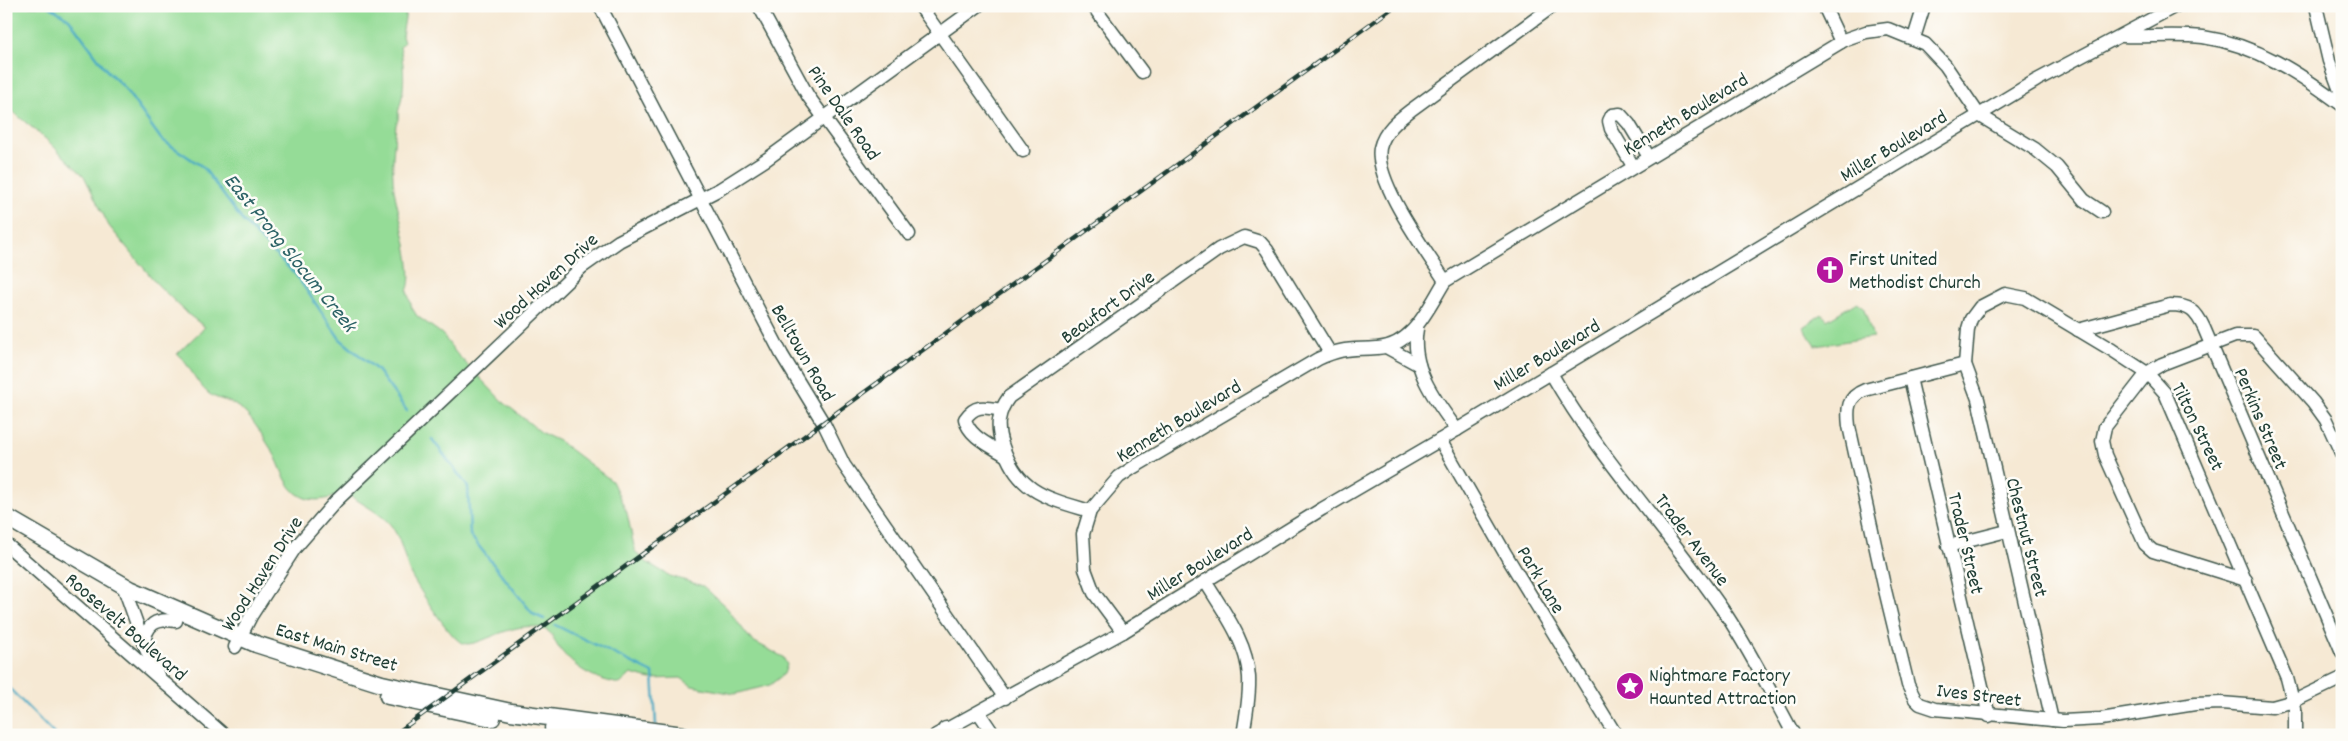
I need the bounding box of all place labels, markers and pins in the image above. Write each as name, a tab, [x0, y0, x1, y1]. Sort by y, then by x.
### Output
place label: First United Methodist Church	[1849, 247, 1981, 298]
church icon: First United Methodist Church	[1815, 255, 1845, 285]
place label: Nightmare Factory Haunted Attraction	[1649, 663, 1796, 714]
place icon: Nightmare Factory Haunted Attraction	[1615, 671, 1645, 701]

